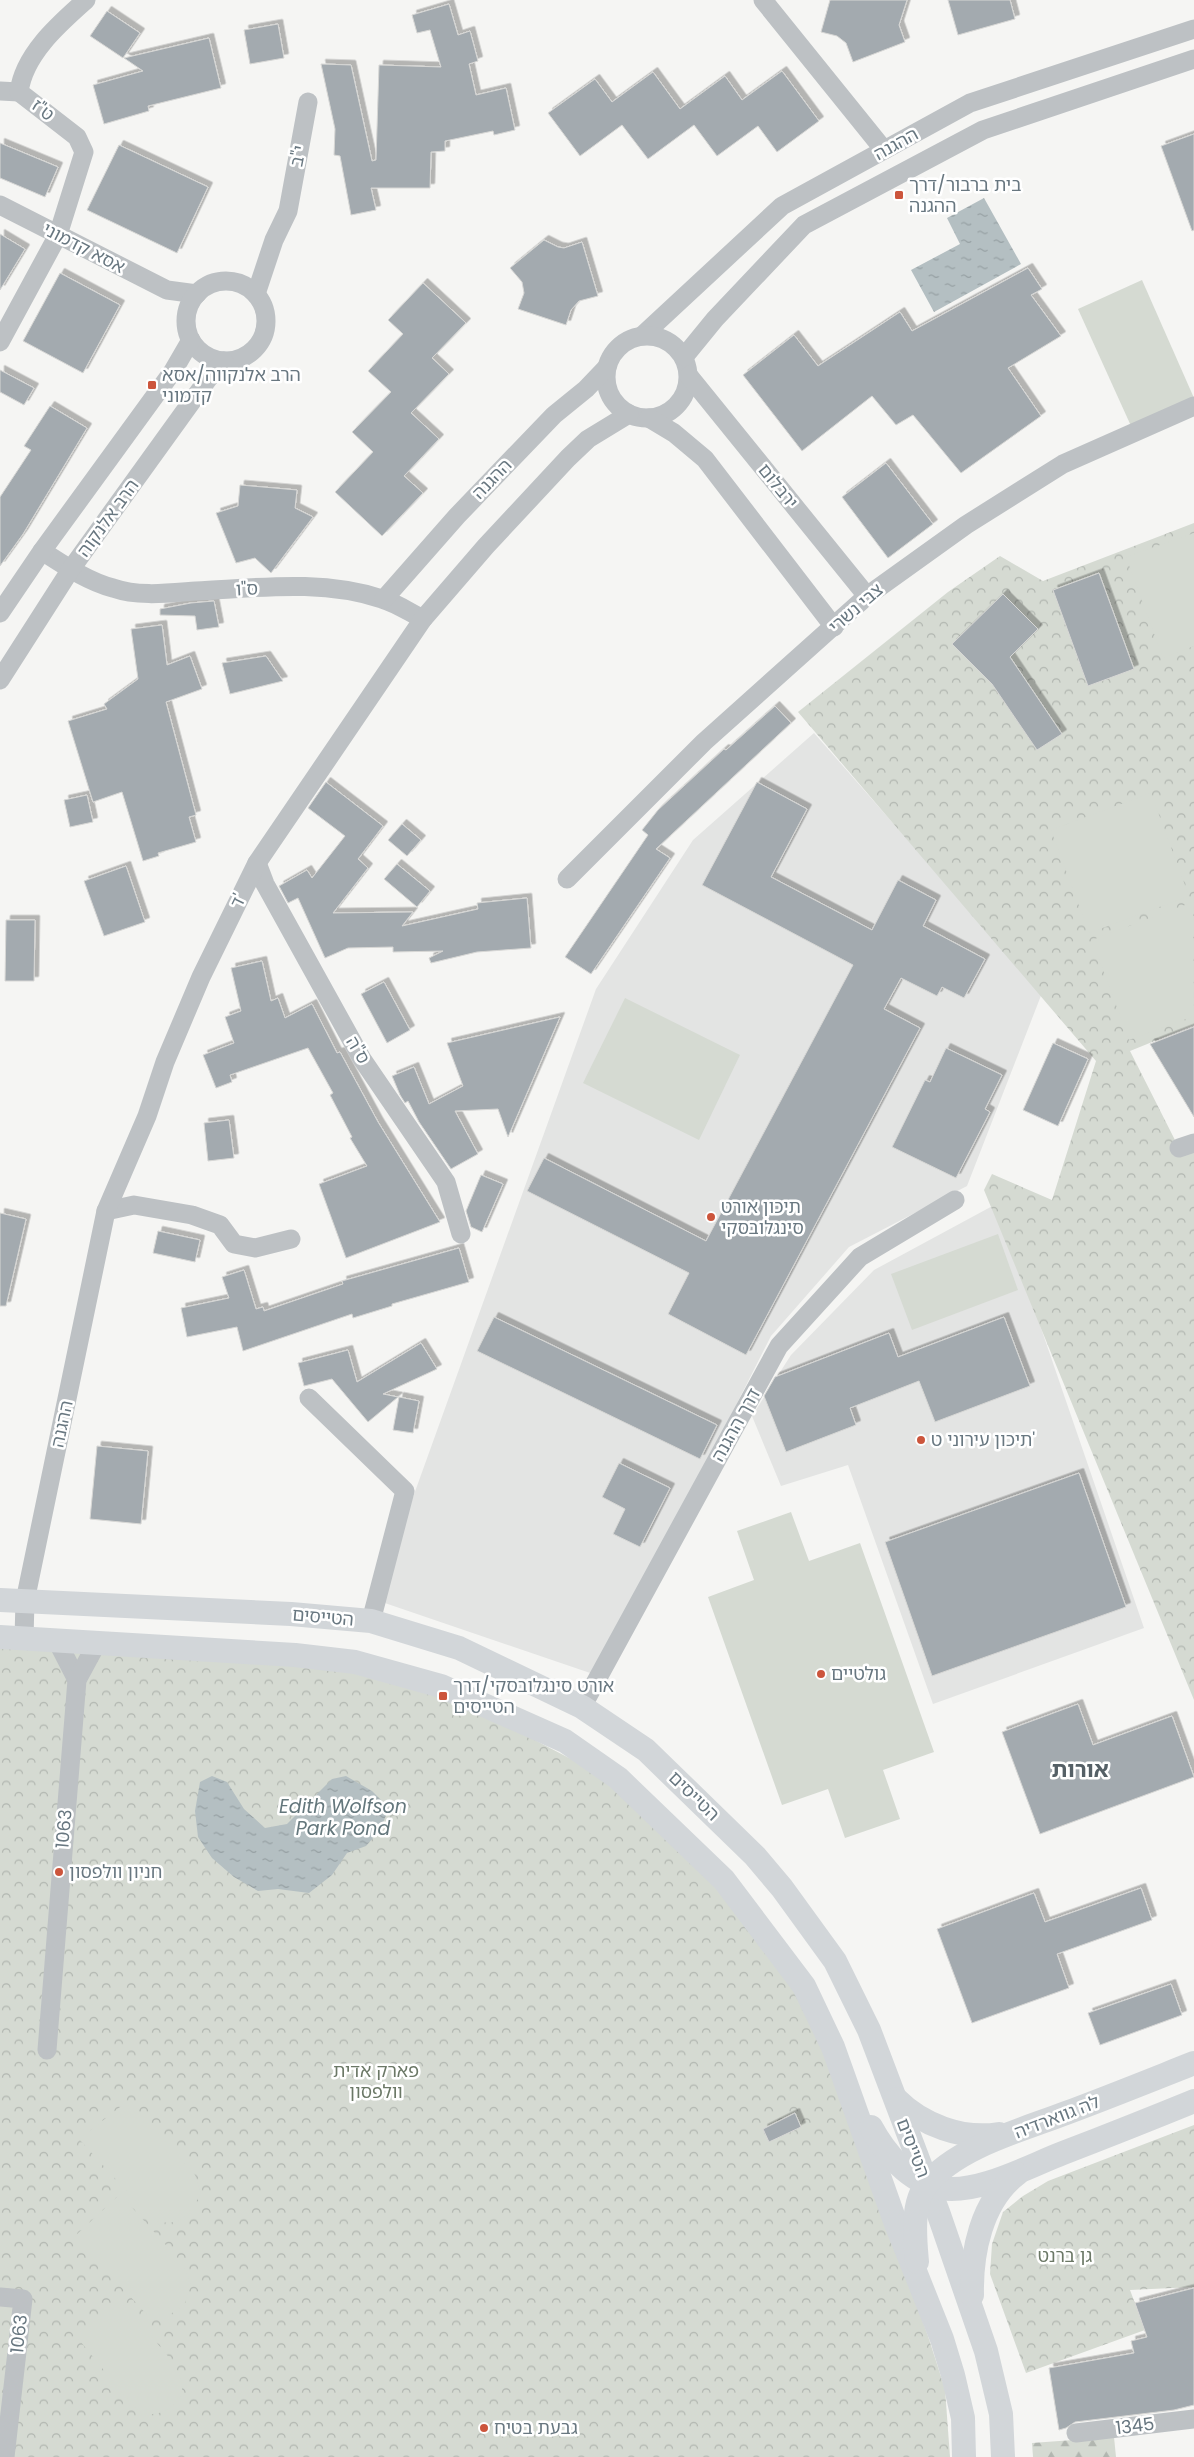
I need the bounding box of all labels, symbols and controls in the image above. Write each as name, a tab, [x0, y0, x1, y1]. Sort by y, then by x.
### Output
street label: ט"ז	[27, 93, 60, 126]
street label: ההגנה	[869, 121, 923, 166]
street label: י"ב	[283, 143, 312, 169]
place label: בית ברבור/דרך ההגנה	[909, 172, 1021, 218]
marker: בית ברבור/דרך ההגנה	[893, 189, 905, 201]
street label: אסא קדמוני	[39, 216, 130, 279]
place label: הרב אלנקווה/אסא קדמוני	[162, 362, 301, 408]
marker: הרב אלנקווה/אסא קדמוני	[146, 379, 158, 391]
street label: ההגנה	[466, 453, 517, 504]
street label: ירבלום	[753, 458, 804, 513]
street label: הרב אלנקוה	[71, 474, 144, 562]
street label: ס"ו	[235, 575, 259, 602]
street label: צבי נשרי	[823, 577, 888, 638]
street label: ד'	[224, 890, 252, 912]
street label: ס"ה	[340, 1031, 376, 1068]
place label: תיכון אורט סינגלובסקי	[721, 1194, 804, 1240]
marker: תיכון אורט סינגלובסקי	[705, 1211, 717, 1223]
street label: דרך ההגנה	[705, 1383, 766, 1466]
street label: ההגנה	[44, 1398, 79, 1450]
place label: תיכון עירוני ט'	[931, 1427, 1035, 1452]
marker: תיכון עירוני ט'	[915, 1434, 927, 1446]
street label: הטייסים	[291, 1601, 355, 1632]
place label: גולטיים	[831, 1661, 886, 1686]
marker: גולטיים	[815, 1668, 827, 1680]
place label: אורט סינגלובסקי/דרך הטייסים	[453, 1673, 614, 1719]
marker: אורט סינגלובסקי/דרך הטייסים	[437, 1690, 449, 1702]
district label: אורות	[1051, 1754, 1109, 1785]
street label: הטייסים	[663, 1765, 725, 1826]
water label: Edith Wolfson Park Pond	[279, 1793, 407, 1842]
street label: 1063	[49, 1808, 78, 1850]
place label: חניון וולפסון	[69, 1859, 162, 1884]
marker: חניון וולפסון	[53, 1866, 65, 1878]
park label: פארק אדית וולפסון	[333, 2058, 419, 2104]
street label: לה גווארדיה	[1010, 2089, 1103, 2144]
street label: הטייסים	[891, 2114, 936, 2181]
park label: גן ברנט	[1038, 2243, 1093, 2268]
street label: 1063	[4, 2313, 33, 2355]
street label: 1345	[1114, 2411, 1156, 2440]
place label: גבעת בטיח	[494, 2415, 578, 2440]
marker: גבעת בטיח	[478, 2422, 490, 2434]

